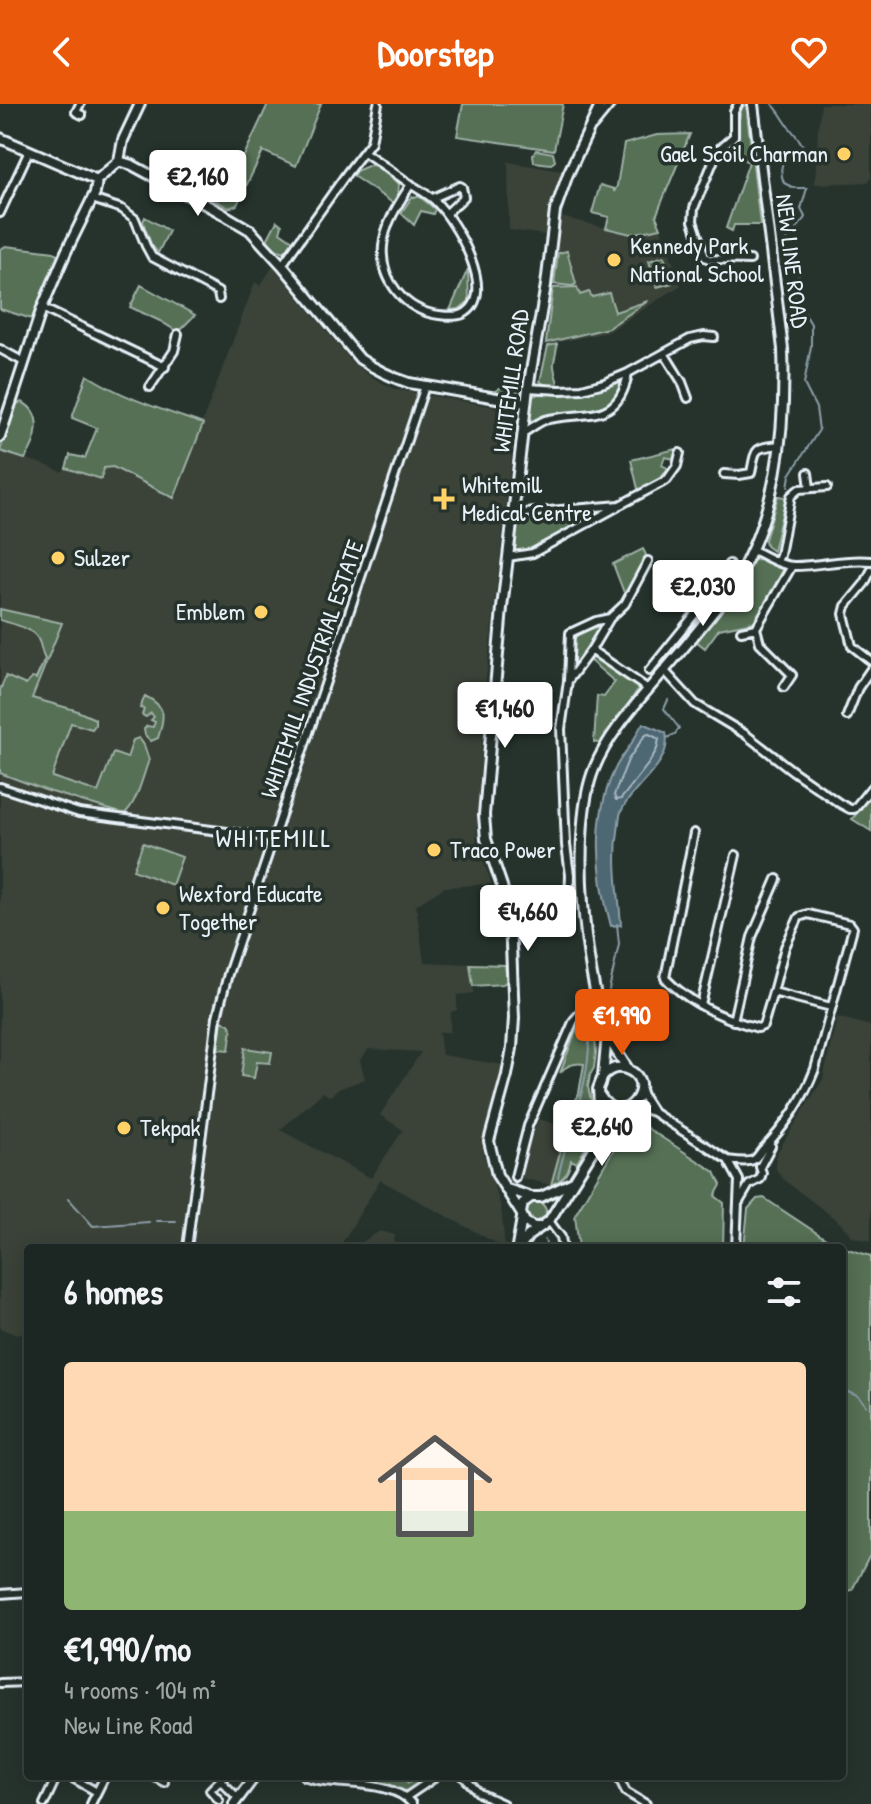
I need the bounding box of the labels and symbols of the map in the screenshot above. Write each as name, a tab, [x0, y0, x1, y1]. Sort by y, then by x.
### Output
place label: Gael Scoil Charman	[660, 137, 828, 169]
marker: Gael Scoil Charman	[835, 145, 853, 163]
pin: €2,160	[133, 150, 263, 218]
street label: NEW LINE ROAD	[769, 192, 817, 330]
place label: Kennedy Park National School	[630, 229, 764, 289]
marker: Kennedy Park National School	[605, 251, 623, 269]
street label: WHITEMILL ROAD	[484, 307, 536, 454]
place label: Whitemill Medical Centre	[462, 468, 592, 528]
marker: Whitemill Medical Centre	[433, 488, 455, 510]
street label: WHITEMILL INDUSTRIAL ESTATE	[252, 535, 370, 802]
place label: Sulzer	[74, 541, 130, 573]
marker: Sulzer	[49, 549, 67, 567]
pin: €2,030	[638, 560, 768, 628]
place label: Emblem	[176, 595, 245, 627]
marker: Emblem	[252, 603, 270, 621]
pin: €1,460	[440, 682, 570, 750]
district label: WHITEMILL	[216, 820, 332, 855]
place label: Traco Power	[450, 833, 556, 865]
marker: Traco Power	[425, 841, 443, 859]
place label: Wexford Educate Together	[179, 877, 323, 937]
pin: €4,660	[463, 885, 593, 953]
marker: Wexford Educate Together	[154, 899, 172, 917]
pin: €1,990	[557, 989, 687, 1057]
pin: €2,640	[537, 1100, 667, 1168]
place label: Tekpak	[140, 1111, 200, 1143]
marker: Tekpak	[115, 1119, 133, 1137]

